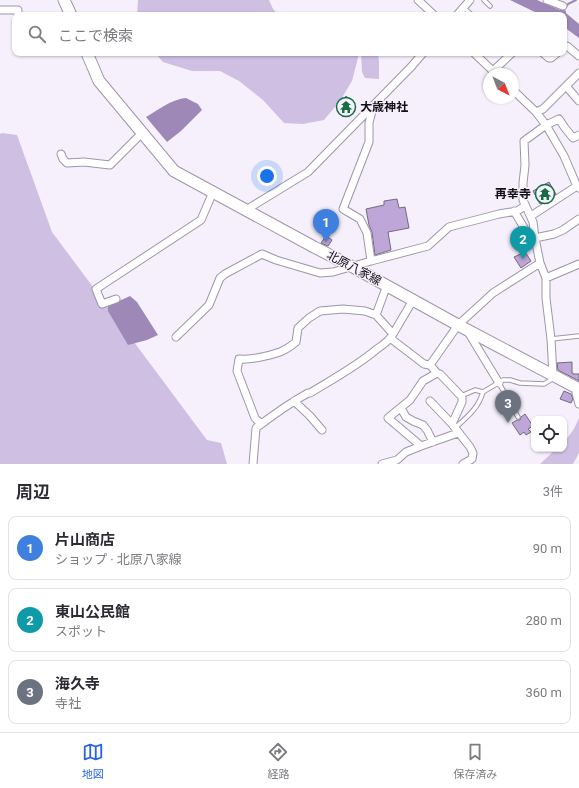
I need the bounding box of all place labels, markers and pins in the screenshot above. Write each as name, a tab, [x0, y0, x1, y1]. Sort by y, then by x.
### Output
temple icon: 大歳神社	[335, 96, 357, 118]
place label: 大歳神社	[360, 100, 408, 114]
temple icon: 再幸寺	[534, 183, 556, 205]
place label: 再幸寺	[495, 187, 531, 201]
pin: 1	[313, 209, 339, 242]
pin: 2	[510, 226, 536, 259]
pin: 3	[495, 390, 521, 423]

